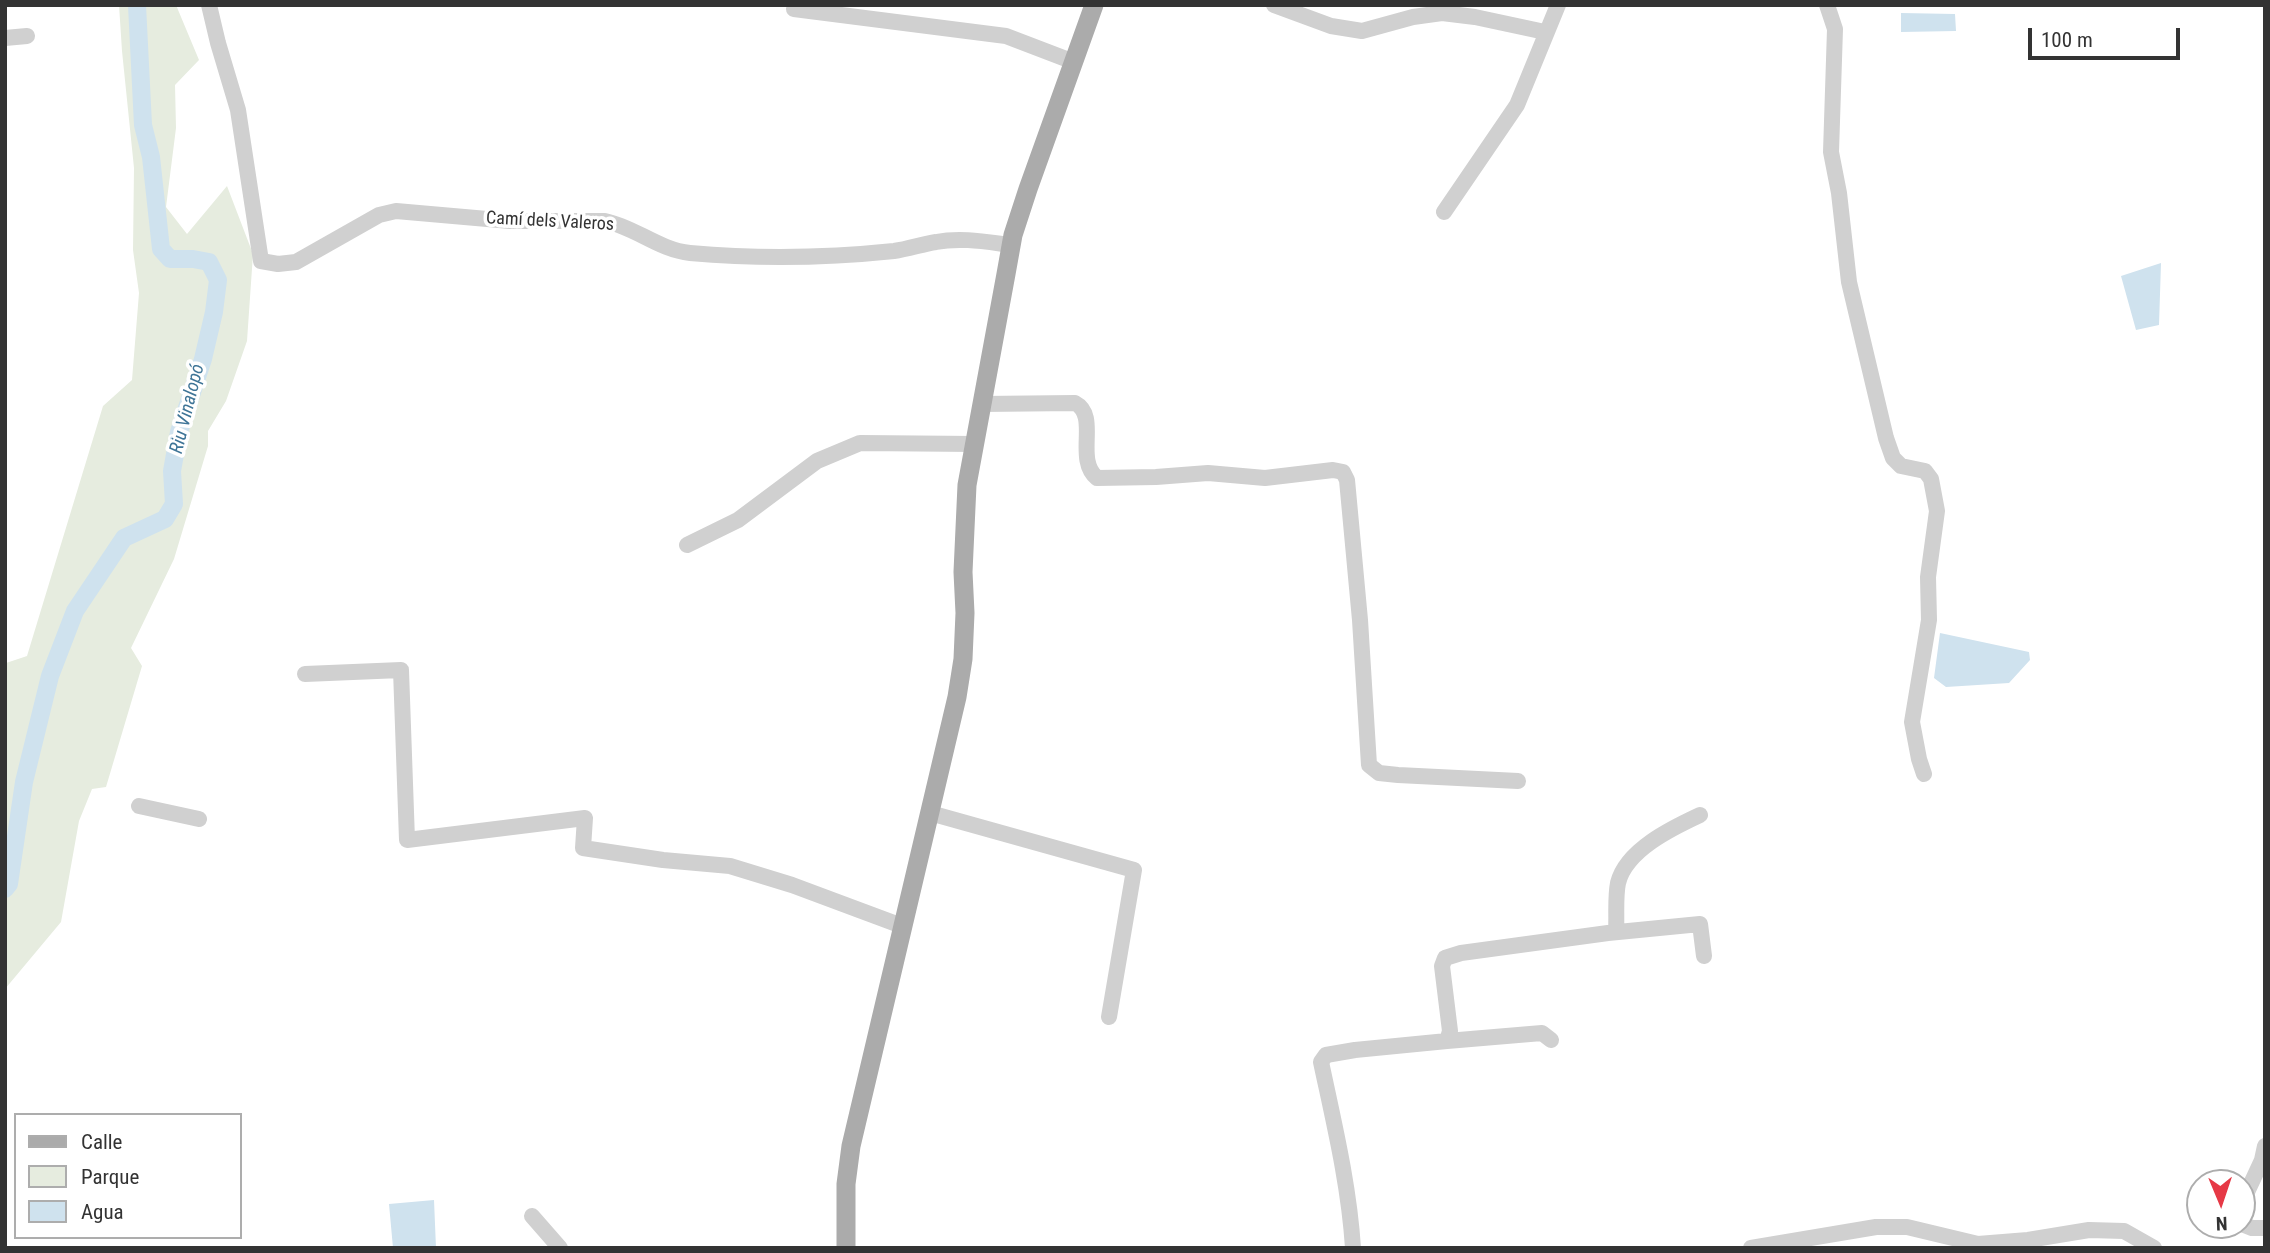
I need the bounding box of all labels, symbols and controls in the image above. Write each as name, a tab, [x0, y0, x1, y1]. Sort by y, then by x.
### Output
scale bar	[2032, 14, 2184, 58]
text: 100 m	[2041, 28, 2093, 52]
street label: Camí dels Valeros	[486, 208, 614, 236]
water label: Riu Vinalopó	[166, 362, 210, 456]
legend	[14, 1113, 242, 1239]
text: Calle	[81, 1130, 122, 1154]
text: Parque	[81, 1165, 139, 1189]
north arrow	[2186, 1169, 2256, 1239]
text: Agua	[81, 1200, 124, 1224]
text: N	[2215, 1212, 2228, 1235]

